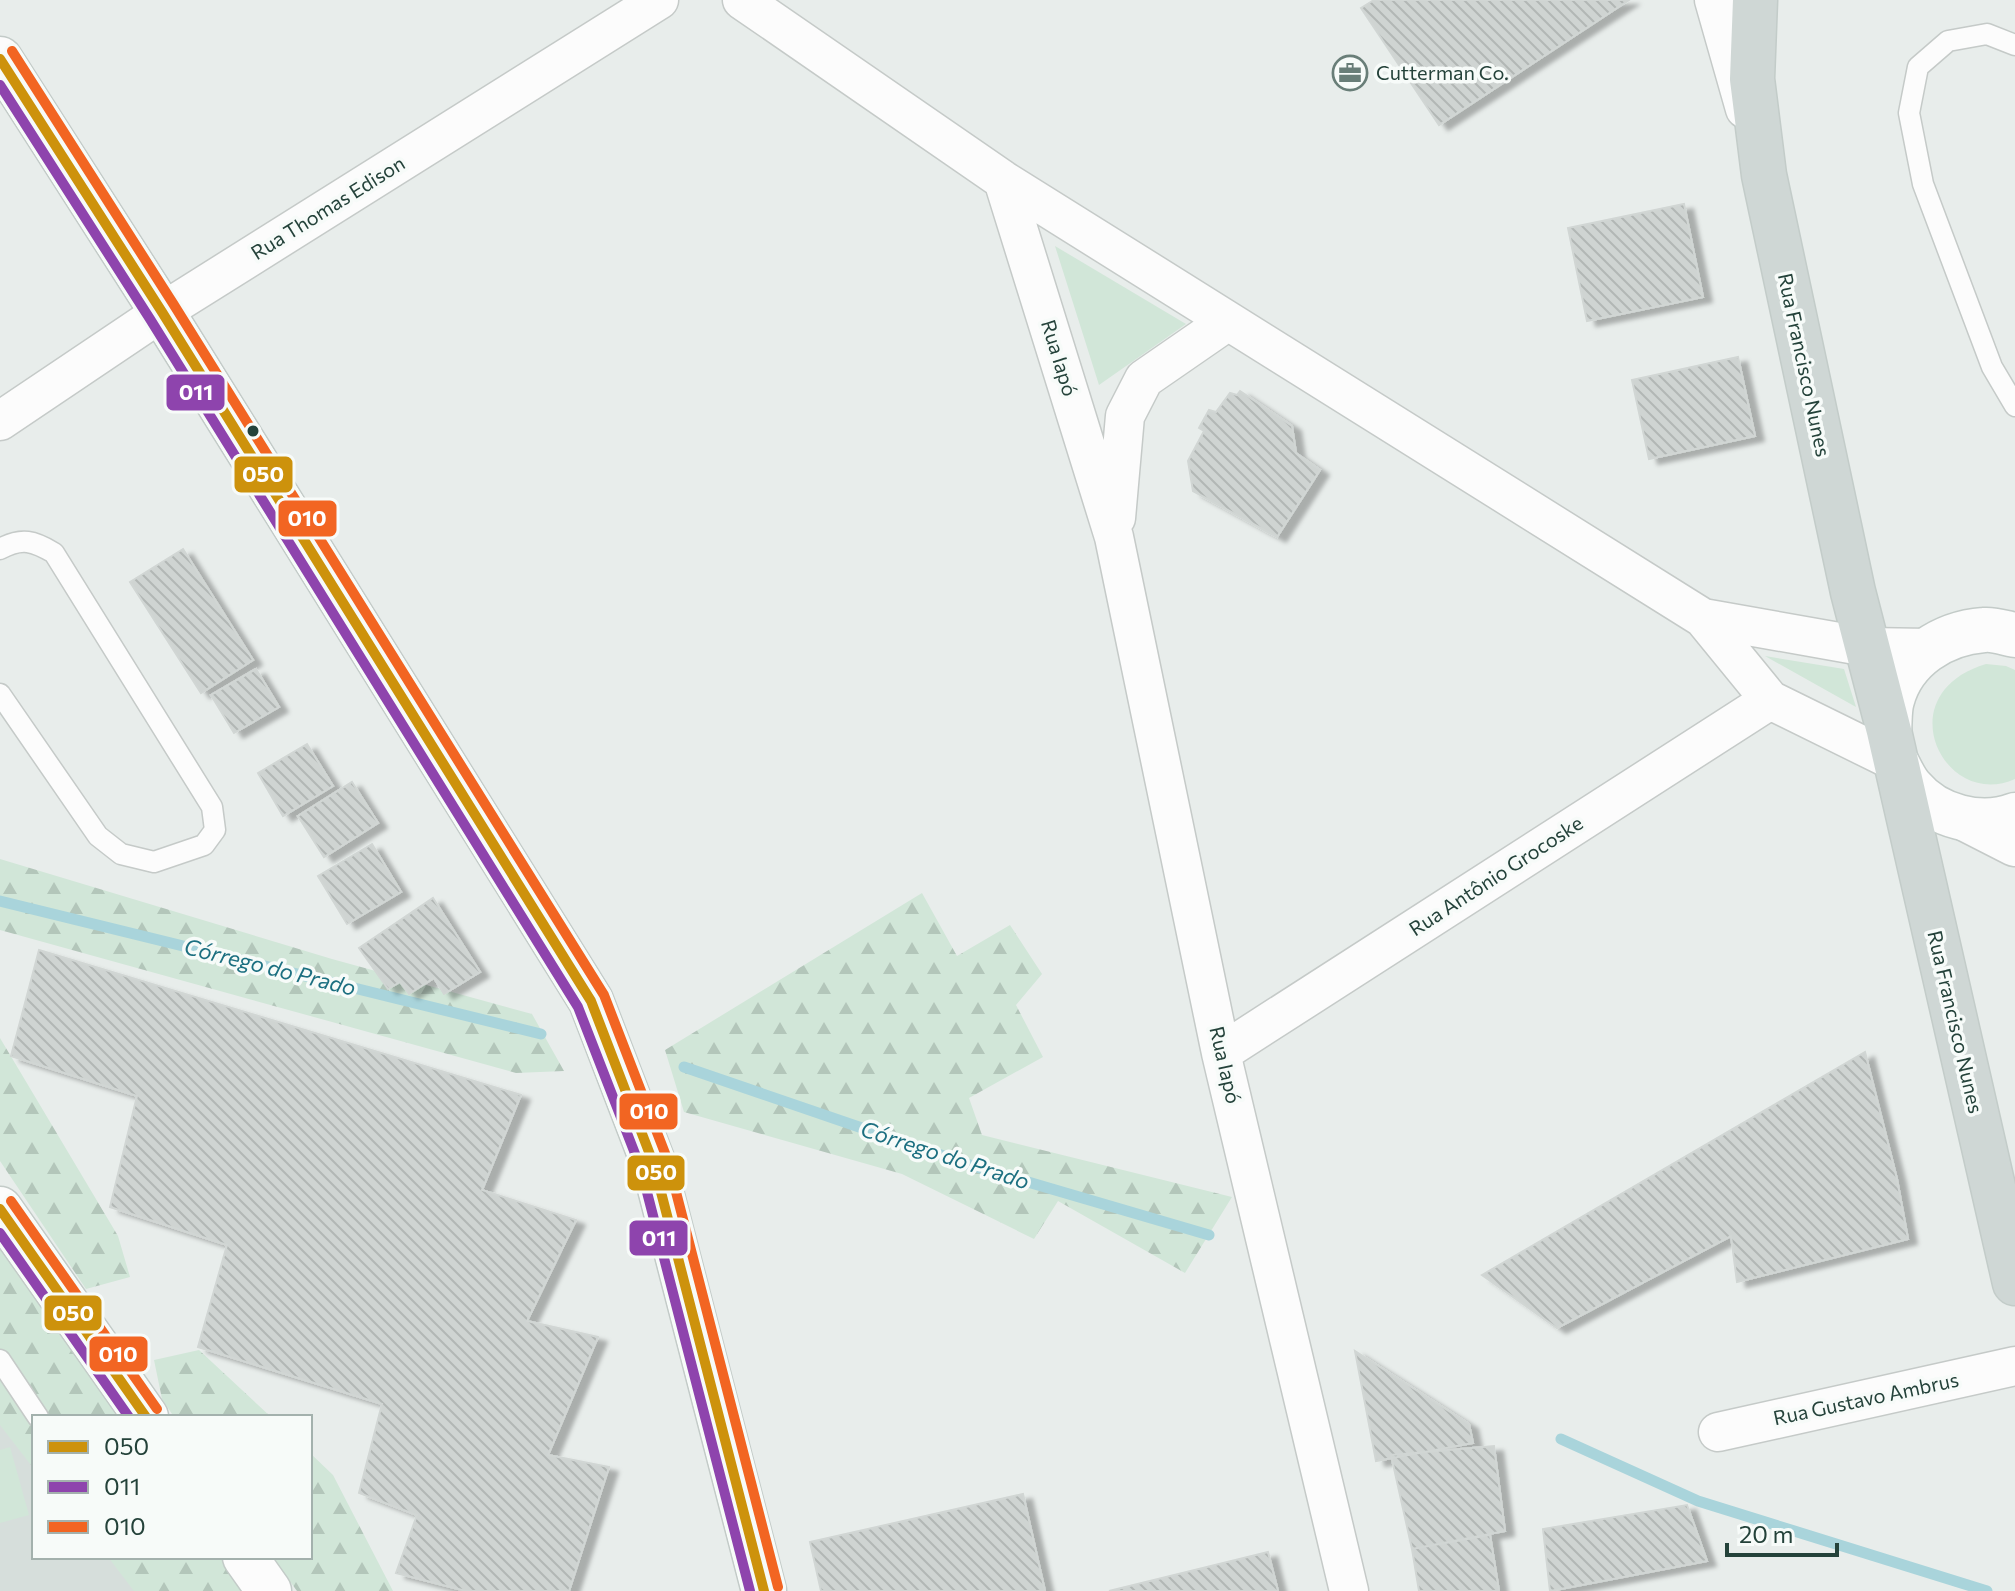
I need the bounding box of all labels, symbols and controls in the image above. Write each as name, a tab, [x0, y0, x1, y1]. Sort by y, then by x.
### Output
office icon: Cutterman Co.	[1331, 54, 1369, 92]
place label: Cutterman Co.	[1376, 60, 1509, 84]
street label: Rua Thomas Edison	[246, 150, 409, 264]
street label: Rua Francisco Nunes	[1774, 271, 1836, 459]
street label: Rua Iapó	[1037, 317, 1083, 399]
line badge: 011	[165, 373, 226, 412]
text: 011	[179, 378, 213, 405]
unlabelled marker	[245, 423, 261, 439]
line badge: 050	[233, 455, 294, 494]
text: 050	[242, 460, 284, 487]
line badge: 010	[277, 499, 338, 538]
text: 010	[287, 504, 327, 531]
street label: Rua Antônio Grocoske	[1404, 810, 1587, 940]
street label: Rua Francisco Nunes	[1923, 928, 1989, 1115]
water label: Córrego do Prado	[182, 932, 359, 1001]
street label: Rua Iapó	[1205, 1024, 1247, 1106]
line badge: 010	[618, 1092, 679, 1131]
text: 010	[629, 1097, 669, 1124]
water label: Córrego do Prado	[857, 1115, 1033, 1195]
line badge: 050	[626, 1154, 686, 1192]
text: 050	[635, 1158, 677, 1185]
line badge: 011	[628, 1219, 689, 1257]
text: 011	[642, 1224, 676, 1251]
line badge: 050	[43, 1294, 103, 1332]
text: 050	[52, 1299, 94, 1326]
line badge: 010	[88, 1335, 149, 1373]
text: 010	[98, 1340, 138, 1367]
street label: Rua Gustavo Ambrus	[1771, 1367, 1961, 1429]
legend	[32, 1415, 312, 1559]
text: 050	[104, 1431, 149, 1460]
text: 011	[104, 1471, 140, 1500]
scale bar	[1727, 1507, 1837, 1557]
text: 010	[104, 1511, 146, 1540]
text: 20 m	[1739, 1519, 1793, 1548]

